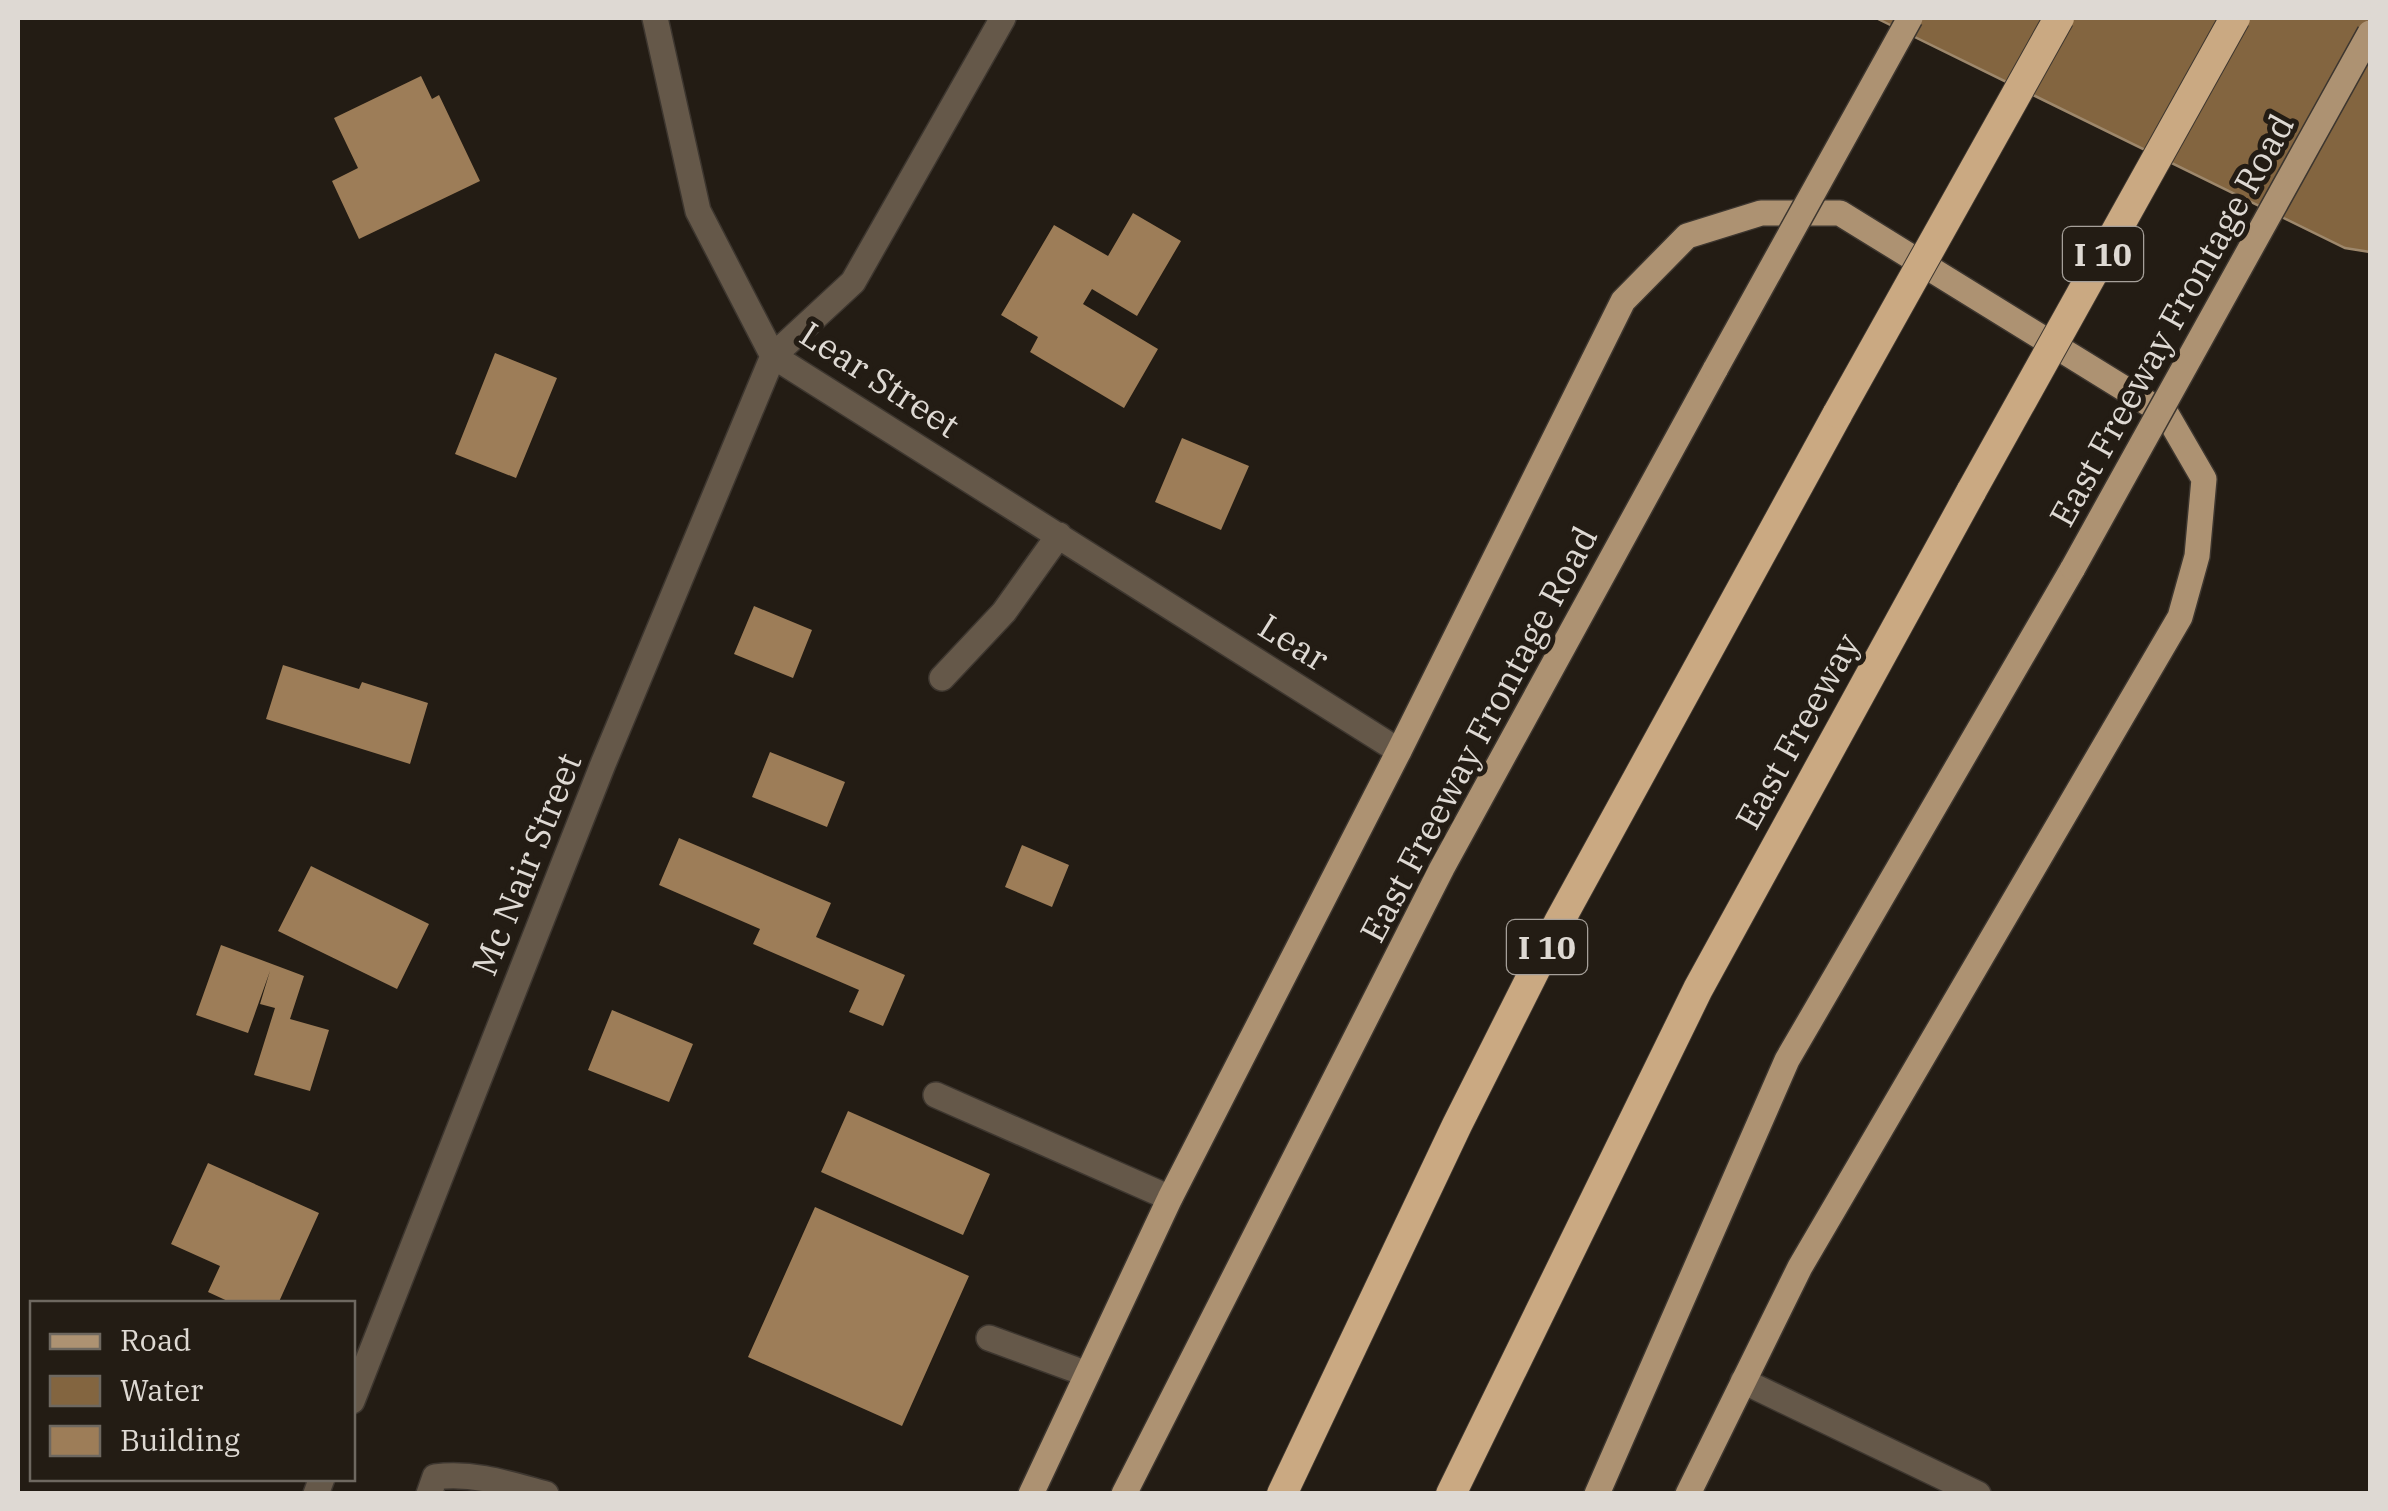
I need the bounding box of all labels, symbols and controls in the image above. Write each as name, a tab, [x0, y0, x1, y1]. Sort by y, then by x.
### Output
street label: East Freeway Frontage Road	[2038, 106, 2304, 534]
road number: I 10	[2063, 227, 2143, 281]
street label: Lear Street	[792, 310, 968, 448]
street label: East Freeway Frontage Road	[1349, 518, 1607, 950]
street label: Lear	[1250, 603, 1338, 682]
street label: East Freeway	[1724, 625, 1870, 837]
street label: Mc Nair Street	[461, 746, 591, 982]
road number: I 10	[1507, 920, 1587, 974]
legend	[30, 1301, 355, 1481]
text: Road	[120, 1320, 192, 1359]
text: Water	[120, 1370, 203, 1409]
text: Building	[120, 1420, 240, 1459]

